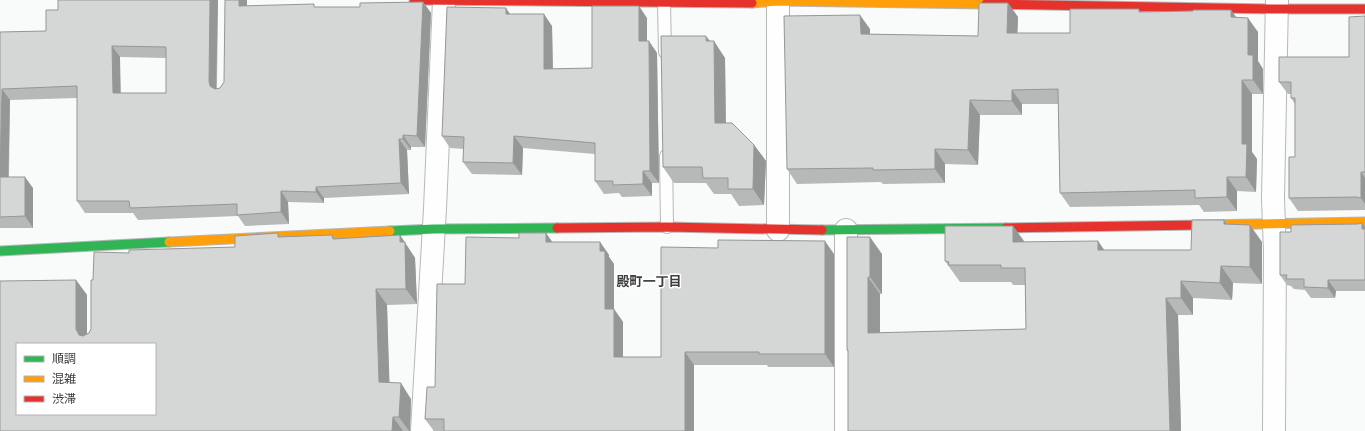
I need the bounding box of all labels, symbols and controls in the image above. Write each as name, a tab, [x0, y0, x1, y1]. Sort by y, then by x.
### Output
district label: 殿町一丁目	[616, 273, 682, 289]
legend	[16, 343, 156, 415]
text: 順調	[52, 351, 76, 366]
text: 混雑	[52, 371, 76, 386]
text: 渋滞	[52, 391, 76, 406]

